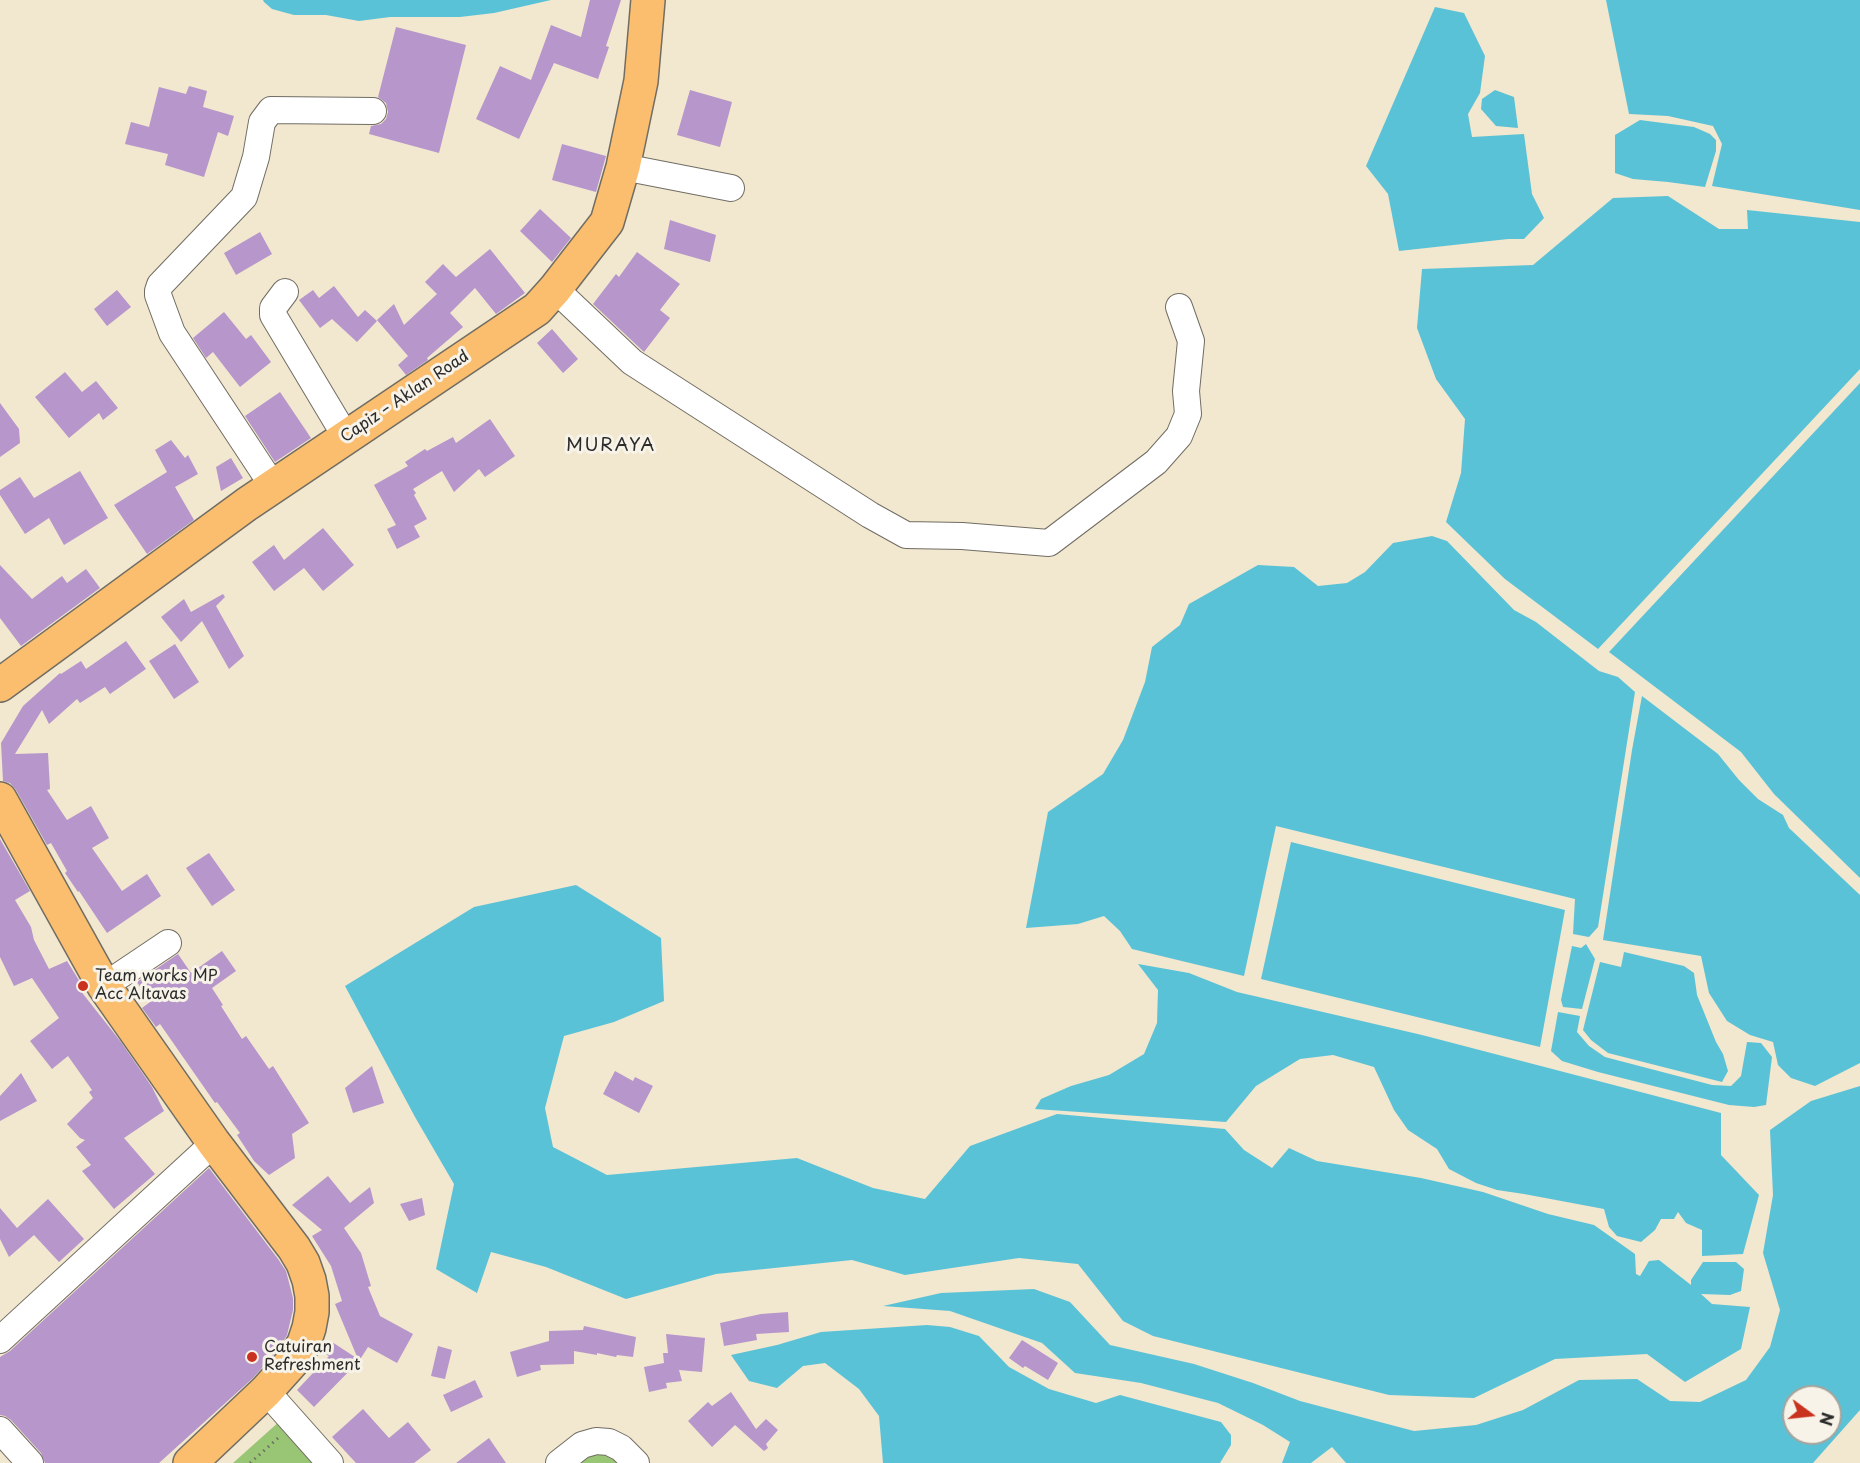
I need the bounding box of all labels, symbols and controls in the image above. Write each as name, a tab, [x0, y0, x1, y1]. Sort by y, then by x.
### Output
street label: Capiz – Aklan Road	[337, 347, 473, 447]
district label: MURAYA	[567, 435, 655, 457]
place label: Team works MP Acc Altavas	[95, 967, 218, 1005]
marker: Team works MP Acc Altavas	[76, 979, 90, 993]
place label: Catuiran Refreshment	[264, 1338, 360, 1376]
marker: Catuiran Refreshment	[245, 1350, 259, 1364]
north arrow	[1782, 1385, 1842, 1445]
text: N	[1814, 1410, 1841, 1428]

